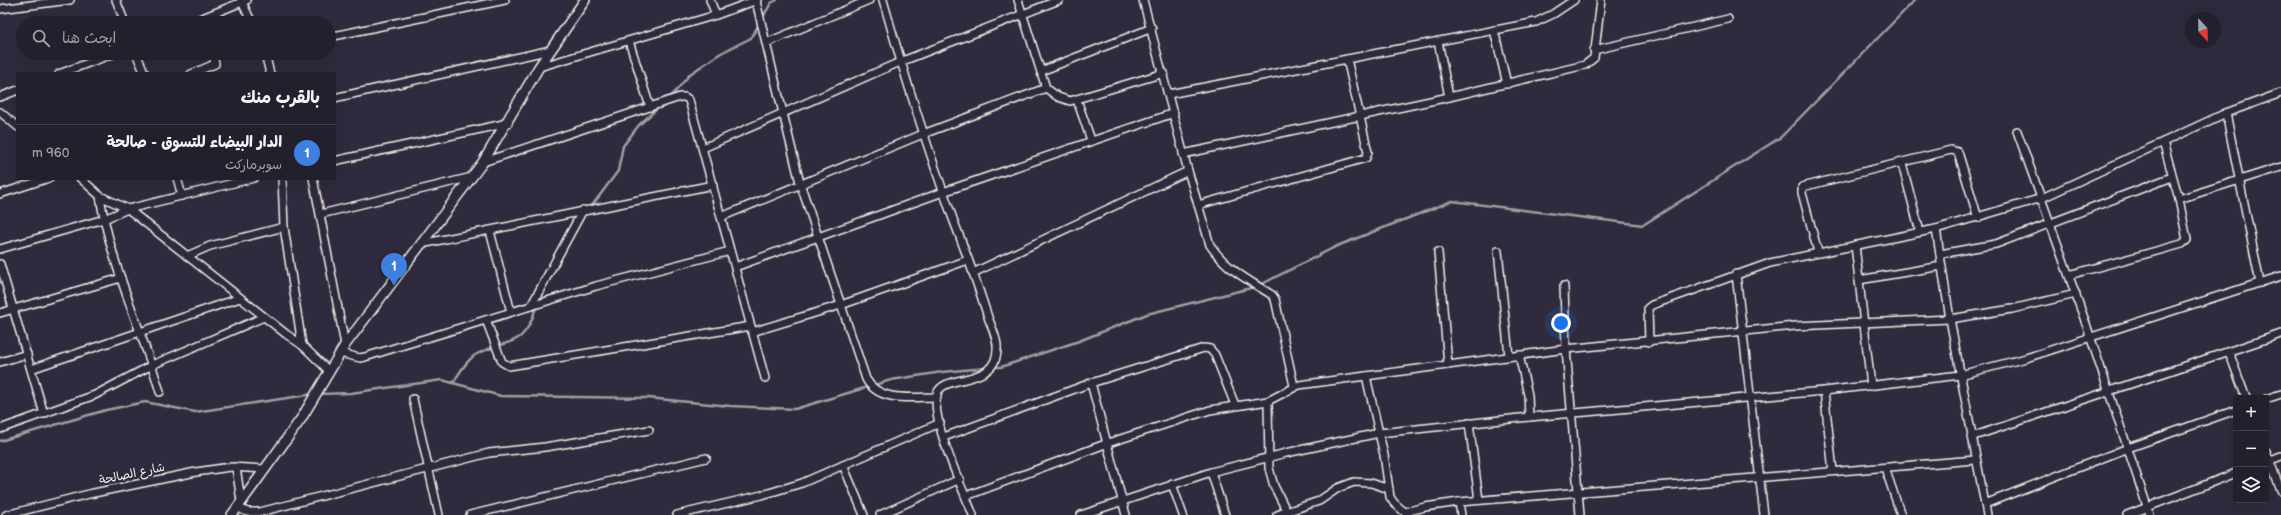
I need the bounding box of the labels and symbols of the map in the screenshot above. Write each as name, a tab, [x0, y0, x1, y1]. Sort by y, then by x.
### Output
north arrow	[2185, 12, 2221, 48]
pin: 1	[381, 253, 407, 286]
your location	[1551, 313, 1571, 333]
street label: شارع الصالحة	[98, 460, 166, 489]

